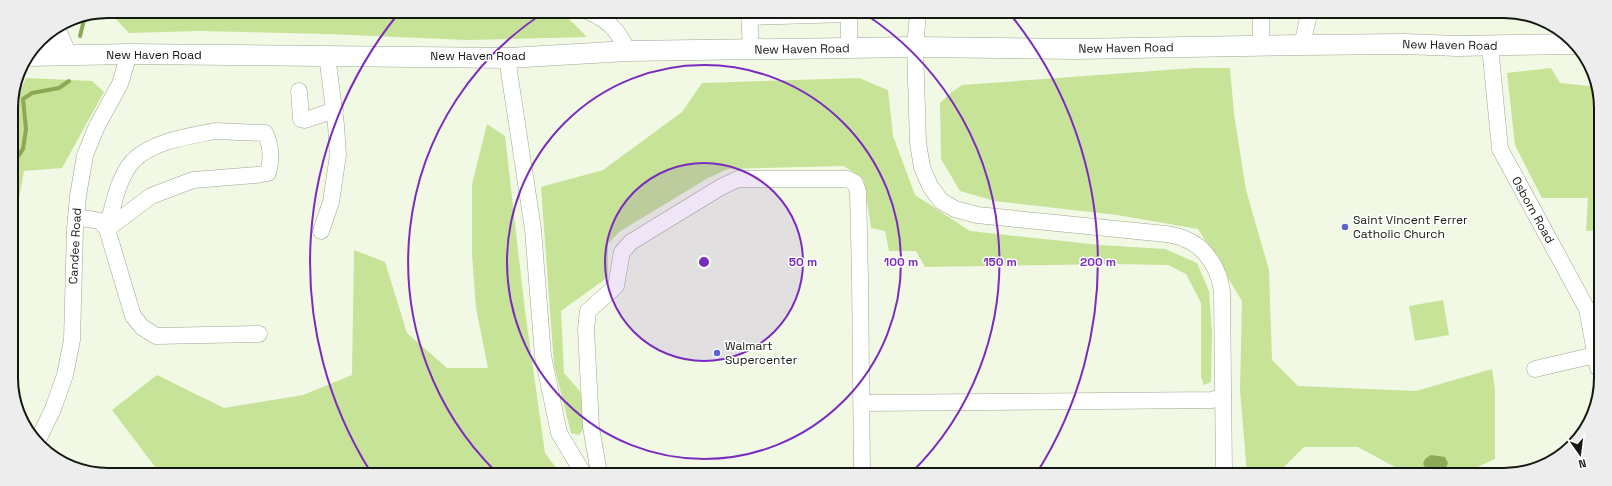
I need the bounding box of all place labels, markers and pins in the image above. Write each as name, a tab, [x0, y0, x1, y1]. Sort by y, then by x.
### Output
place label: Saint Vincent Ferrer Catholic Church	[1353, 212, 1468, 242]
marker: Saint Vincent Ferrer Catholic Church	[1340, 222, 1350, 232]
centre of rings	[697, 255, 711, 269]
place label: Walmart Supercenter	[725, 338, 798, 368]
marker: Walmart Supercenter	[712, 348, 722, 358]

